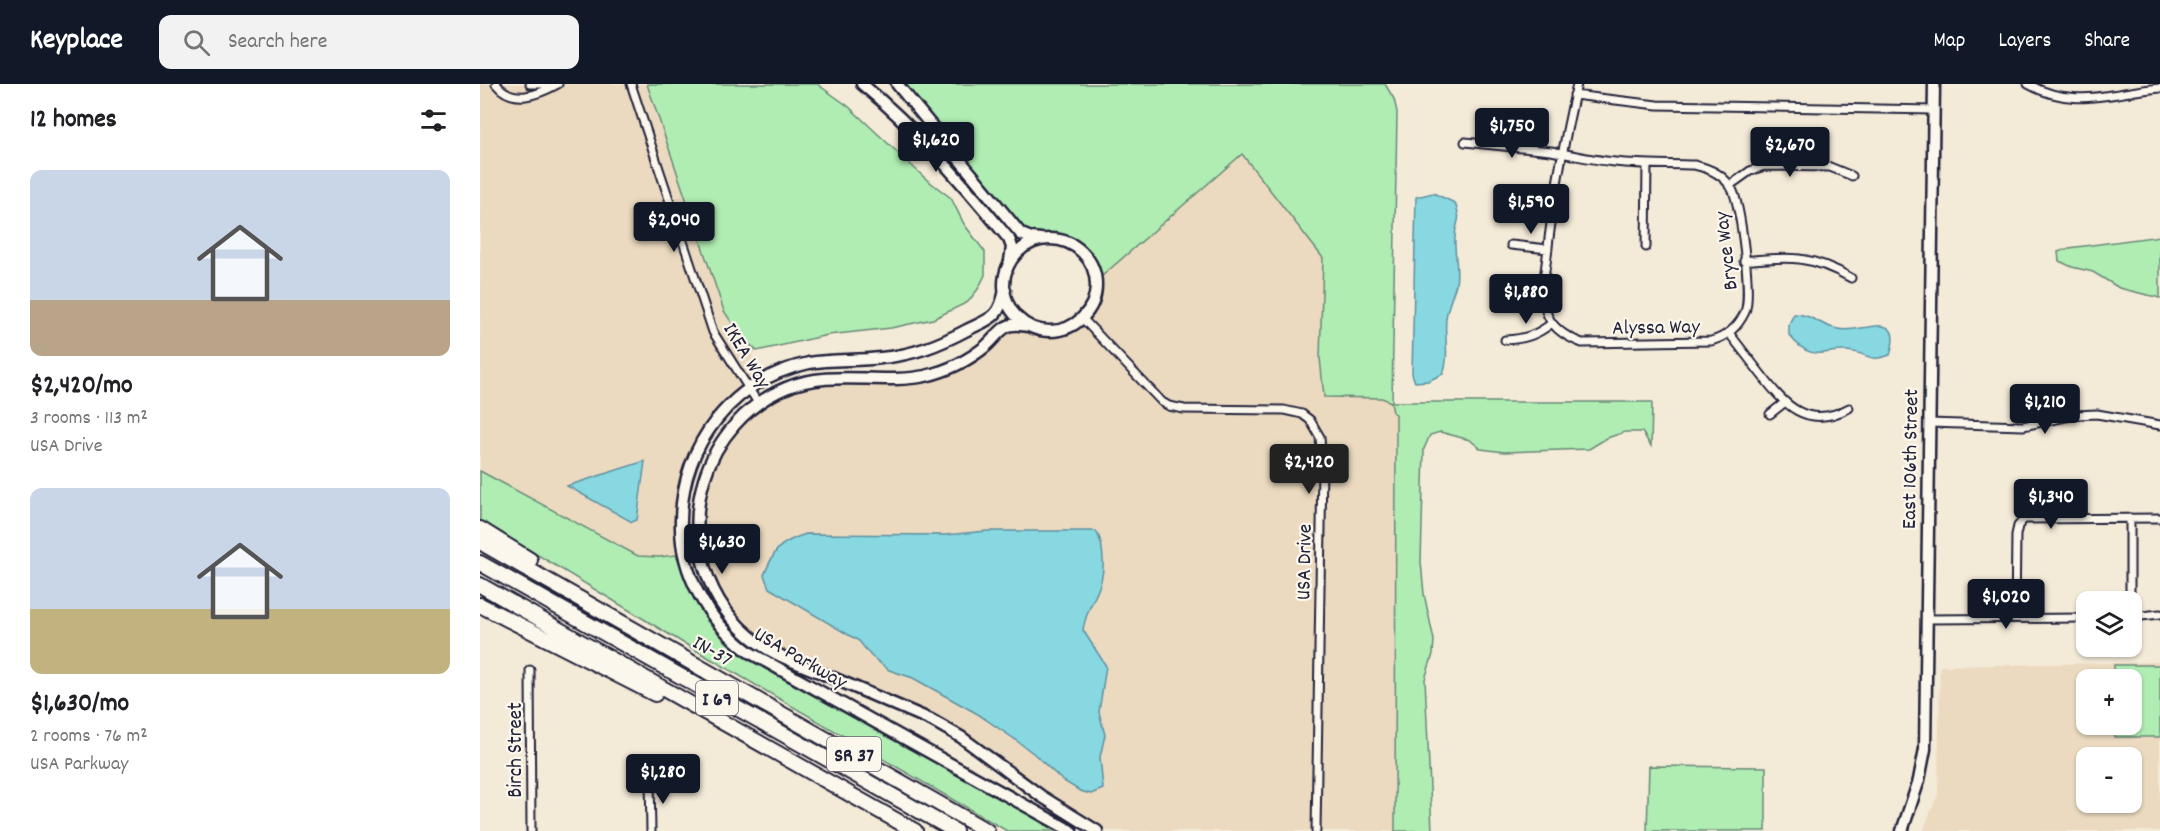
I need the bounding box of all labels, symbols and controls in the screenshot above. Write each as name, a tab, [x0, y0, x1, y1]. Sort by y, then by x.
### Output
search box	[159, 15, 579, 69]
text: Keyplace	[30, 22, 123, 62]
icon: search	[180, 26, 213, 59]
text: Search here	[228, 27, 327, 58]
text: Map	[1934, 27, 1965, 57]
text: Layers	[1998, 27, 2051, 57]
text: Share	[2084, 27, 2130, 57]
text: 12 homes	[30, 102, 117, 139]
icon: filters	[417, 104, 450, 137]
pin: $1,750	[1463, 108, 1561, 159]
text: $1,750	[1489, 113, 1535, 141]
pin: $1,620	[887, 122, 985, 173]
text: $1,620	[912, 127, 960, 155]
pin: $2,670	[1741, 127, 1839, 178]
text: $2,670	[1764, 132, 1816, 160]
pin: $1,590	[1482, 184, 1580, 235]
text: $1,590	[1507, 189, 1555, 217]
pin: $2,040	[625, 202, 723, 253]
text: $2,040	[648, 207, 700, 235]
icon: home	[186, 209, 294, 317]
street label: Bryce Way	[1708, 209, 1748, 292]
pin: $1,880	[1477, 274, 1575, 325]
text: $1,880	[1503, 279, 1549, 307]
street label: Alyssa Way	[1612, 313, 1701, 345]
street label: IKEA Way	[714, 318, 777, 396]
text: $2,420/mo	[30, 368, 133, 405]
pin: $1,210	[1996, 384, 2094, 435]
street label: East 106th Street	[1896, 388, 1928, 529]
text: $1,210	[2024, 389, 2066, 417]
text: 3 rooms · 113 m²	[30, 405, 148, 433]
text: USA Drive	[30, 433, 103, 461]
pin: $2,420	[1260, 444, 1358, 495]
text: $2,420	[1284, 449, 1334, 477]
pin: $1,340	[2002, 479, 2100, 530]
text: $1,340	[2028, 484, 2074, 512]
pin: $1,630	[673, 524, 771, 575]
street label: USA Drive	[1290, 524, 1322, 600]
icon: home	[186, 527, 294, 635]
text: $1,630	[698, 529, 746, 557]
pin: $1,020	[1957, 579, 2055, 630]
text: $1,020	[1982, 584, 2030, 612]
map controls	[2076, 591, 2142, 813]
button: layers	[2076, 591, 2142, 657]
street label: USA Parkway	[747, 621, 852, 699]
street label: IN-37	[686, 629, 737, 676]
button: +	[2076, 669, 2142, 735]
road number: I 69	[696, 681, 738, 715]
text: $1,630/mo	[30, 686, 129, 723]
street label: Birch Street	[502, 702, 532, 798]
text: 2 rooms · 76 m²	[30, 723, 148, 751]
road number: SR 37	[827, 737, 881, 771]
button: −	[2076, 747, 2142, 813]
text: USA Parkway	[30, 751, 128, 779]
pin: $1,280	[614, 754, 712, 805]
text: $1,280	[640, 759, 686, 787]

